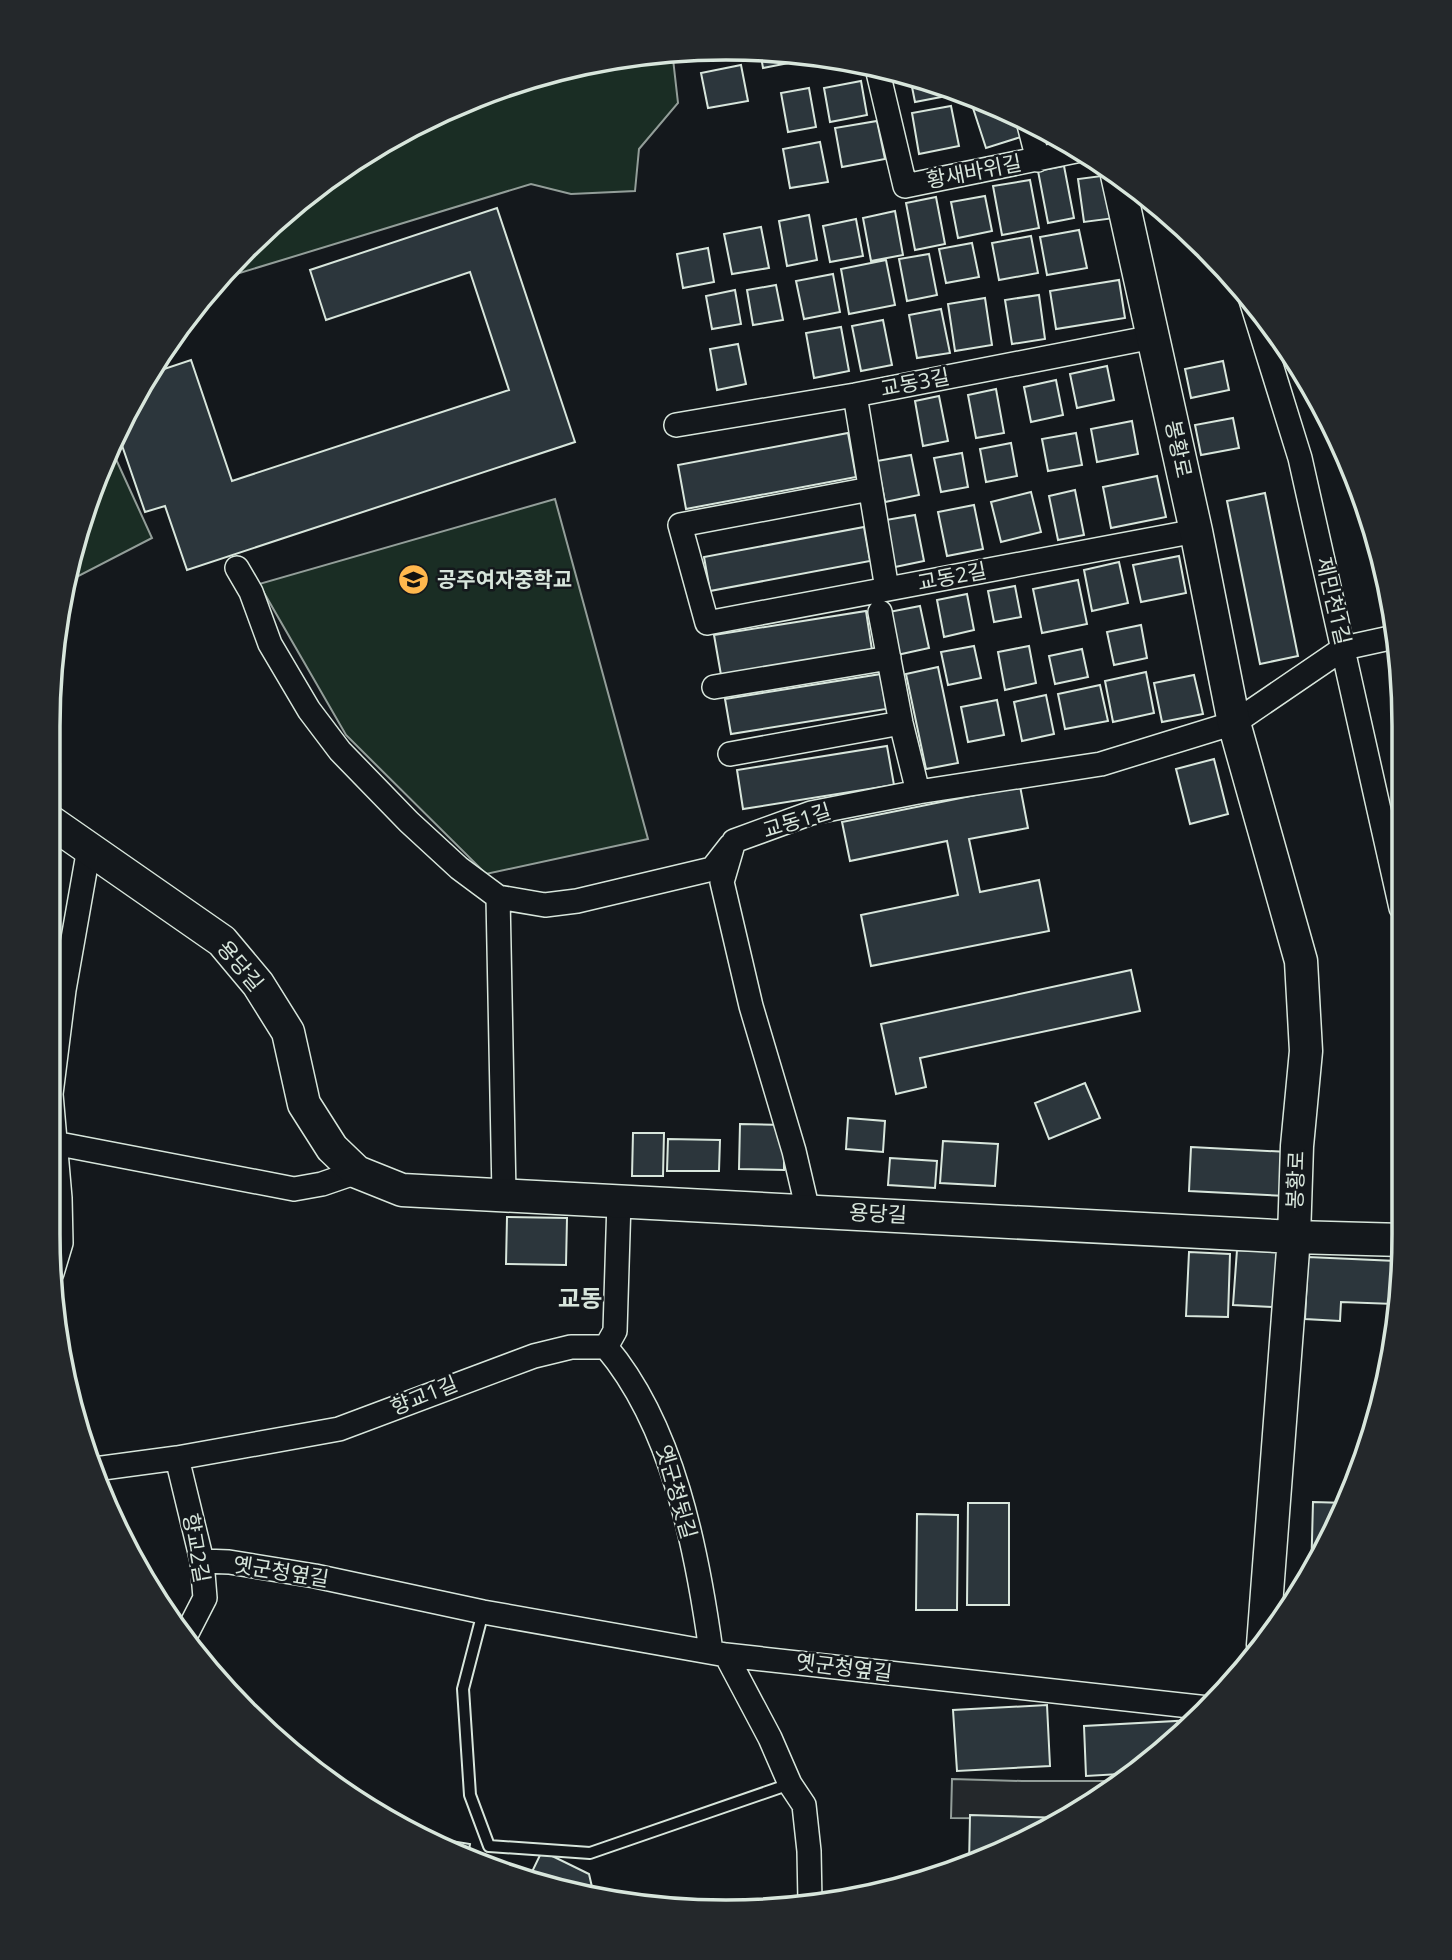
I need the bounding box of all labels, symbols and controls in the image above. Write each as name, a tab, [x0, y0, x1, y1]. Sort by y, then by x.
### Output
street label: 황새바위길	[924, 148, 1024, 194]
street label: 교동3길	[878, 362, 952, 402]
street label: 봉황로	[1159, 418, 1199, 480]
street label: 제민천1길	[1310, 554, 1358, 647]
street label: 교동2길	[915, 556, 989, 596]
school or university icon: 공주여자중학교	[397, 563, 431, 597]
place label: 공주여자중학교	[437, 565, 572, 593]
street label: 교동1길	[759, 796, 834, 844]
street label: 용당길	[211, 934, 270, 997]
street label: 봉황로	[1280, 1151, 1310, 1209]
street label: 용당길	[848, 1198, 908, 1228]
district label: 교동	[558, 1281, 602, 1314]
street label: 향교1길	[386, 1369, 461, 1421]
street label: 옛군청뒷길	[650, 1441, 704, 1542]
street label: 향교2길	[177, 1511, 217, 1585]
street label: 옛군청옆길	[231, 1550, 331, 1592]
street label: 옛군청옆길	[794, 1647, 894, 1687]

